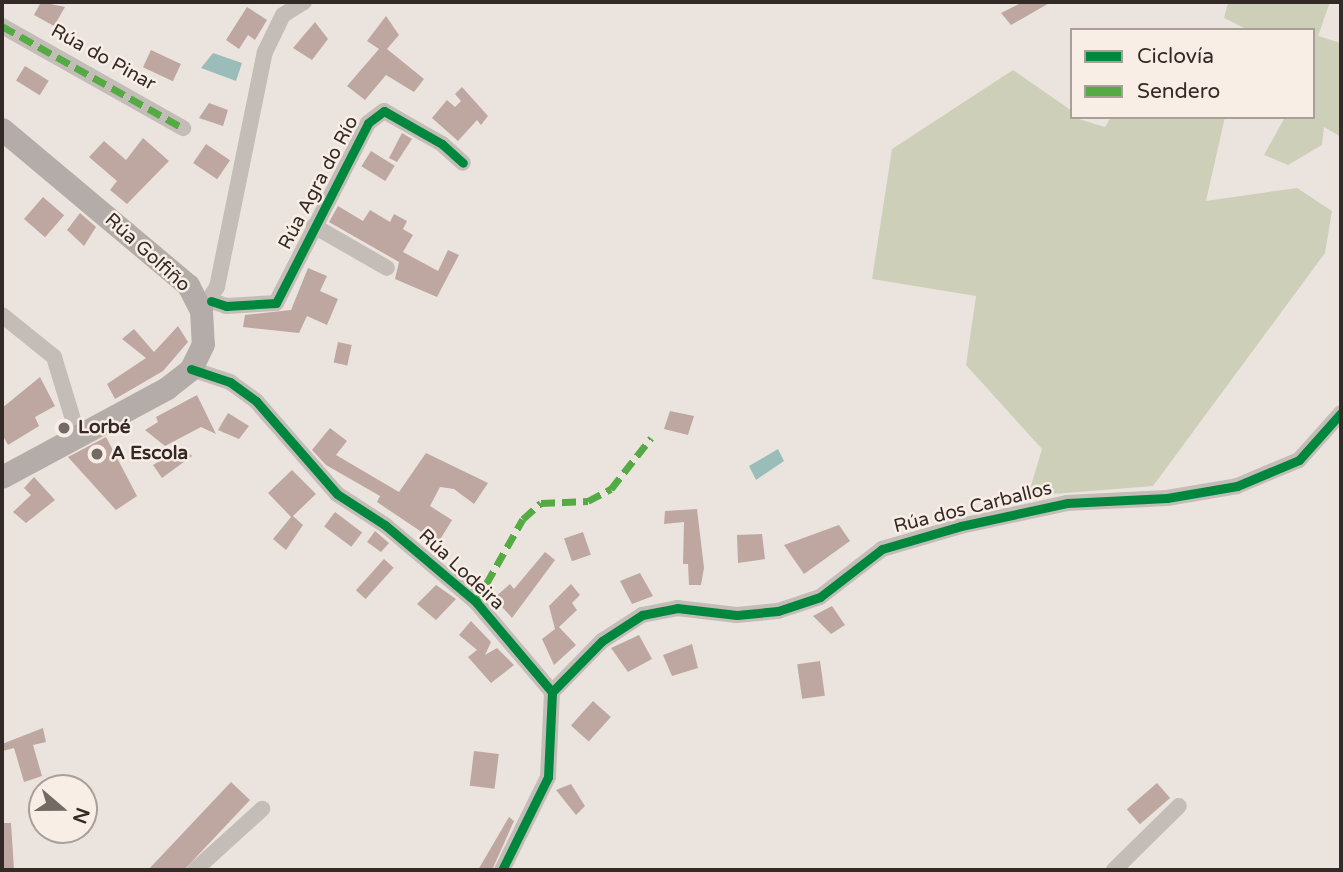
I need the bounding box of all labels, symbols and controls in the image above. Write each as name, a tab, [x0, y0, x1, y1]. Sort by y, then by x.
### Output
street label: Rúa do Pinar	[47, 20, 159, 96]
legend	[1070, 28, 1315, 119]
text: Ciclovía	[1137, 44, 1214, 69]
text: Sendero	[1137, 79, 1220, 104]
street label: Rúa Agra do Río	[274, 112, 364, 254]
street label: Rúa Golfiño	[100, 209, 194, 297]
place label: Lorbé	[78, 417, 131, 439]
marker: Lorbé	[56, 420, 72, 436]
place label: A Escola	[111, 443, 188, 465]
marker: A Escola	[89, 446, 105, 462]
street label: Rúa dos Carballos	[892, 477, 1054, 539]
street label: Rúa Lodeira	[413, 525, 509, 615]
north arrow	[28, 774, 98, 844]
text: N	[68, 805, 94, 826]

